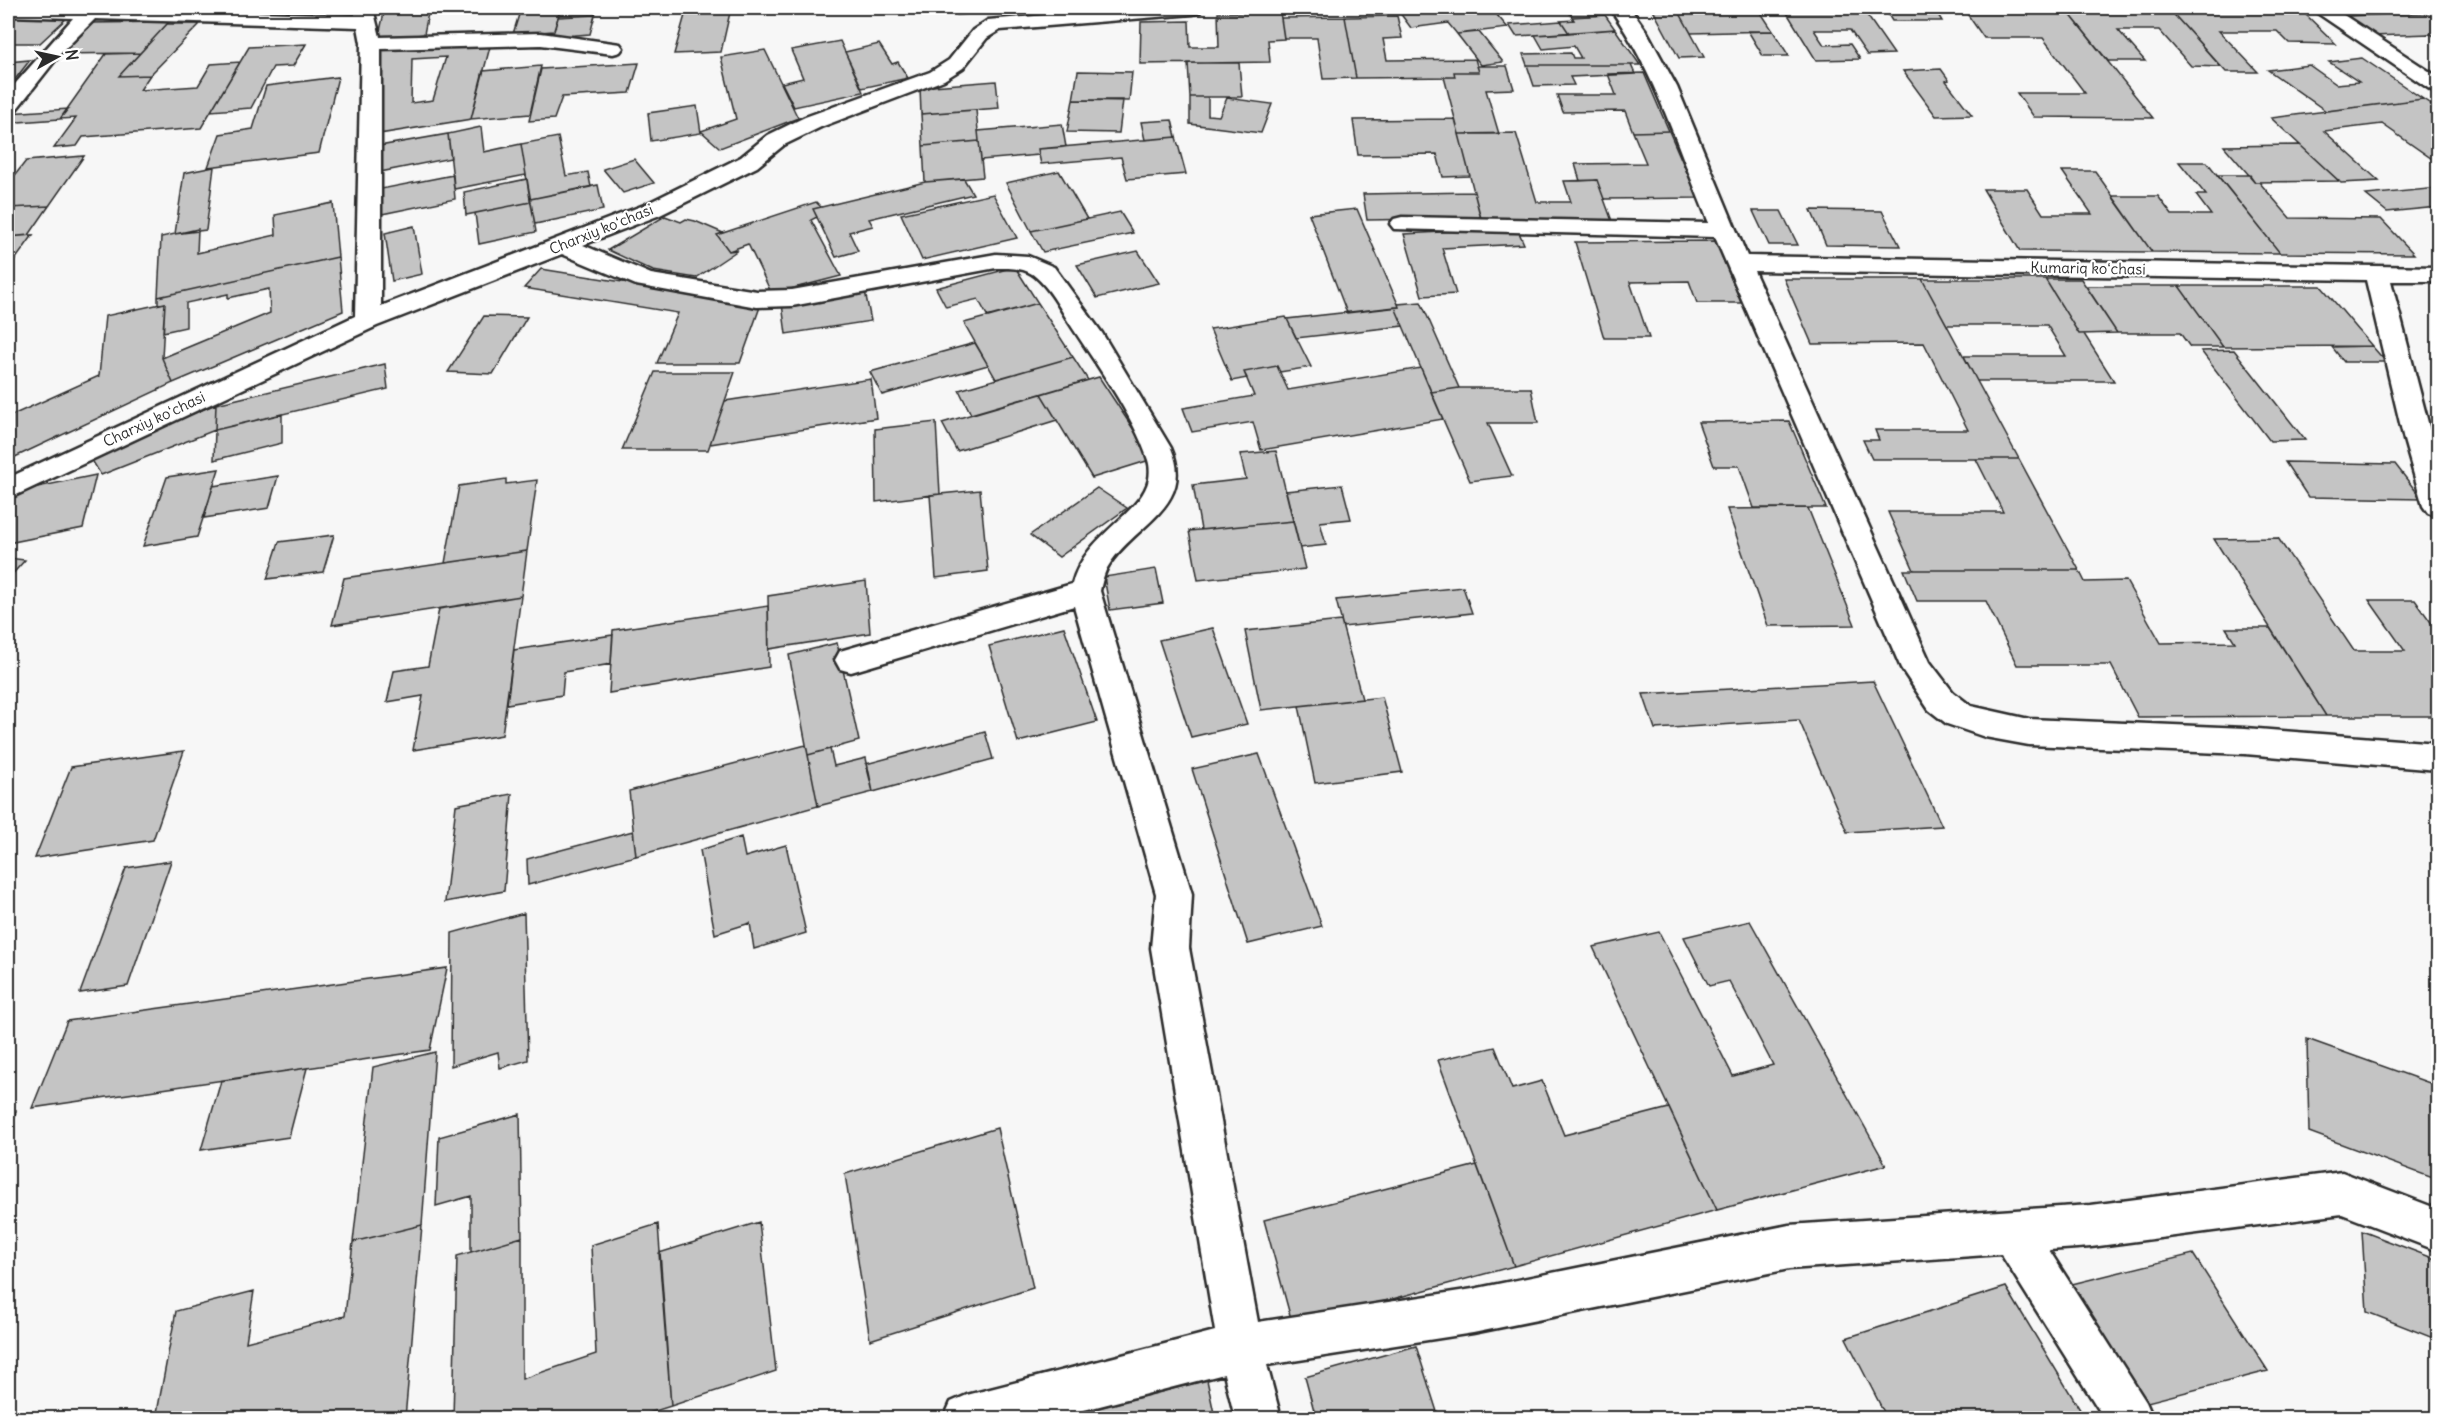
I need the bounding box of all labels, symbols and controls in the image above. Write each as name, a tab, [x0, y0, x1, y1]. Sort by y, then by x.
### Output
north arrow	[27, 27, 87, 87]
text: N	[61, 48, 83, 62]
street label: Charxiy koʻchasi	[546, 200, 656, 258]
street label: Kumariq koʻchasi	[2030, 257, 2146, 279]
street label: Charxiy koʻchasi	[100, 387, 208, 451]

